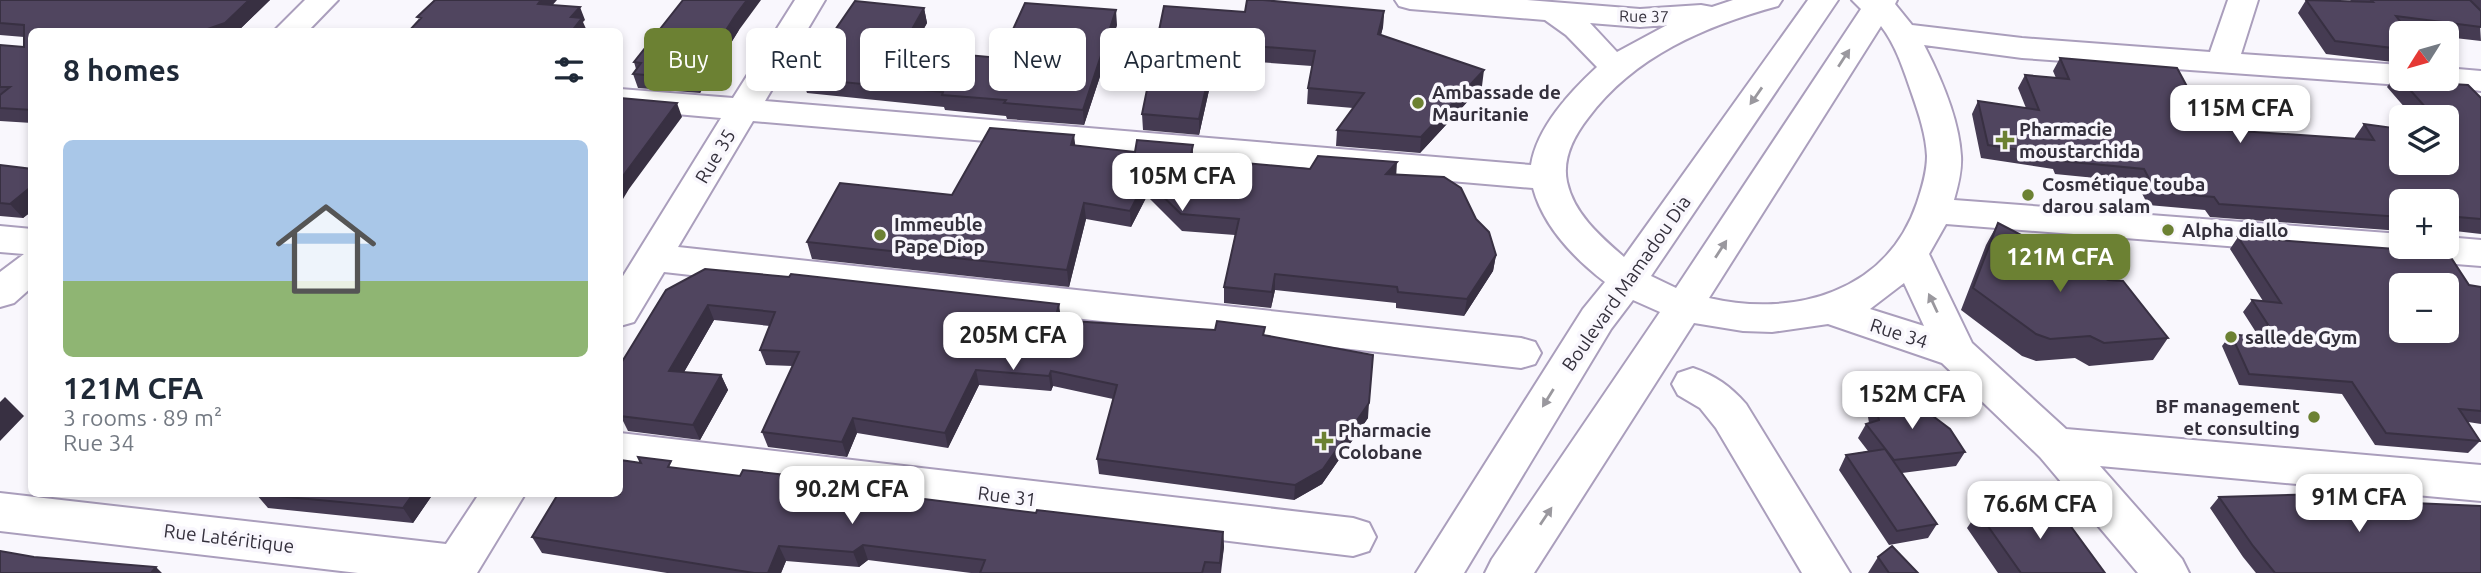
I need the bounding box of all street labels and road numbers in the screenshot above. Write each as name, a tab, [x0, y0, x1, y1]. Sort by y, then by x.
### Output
street label: Rue 37	[1619, 7, 1669, 25]
street label: Rue 35	[690, 125, 740, 187]
street label: Boulevard Mamadou Dia	[1557, 191, 1695, 375]
street label: Rue 34	[1868, 313, 1930, 353]
street label: Rue 31	[976, 481, 1038, 511]
street label: Rue Latéritique	[163, 519, 295, 557]

